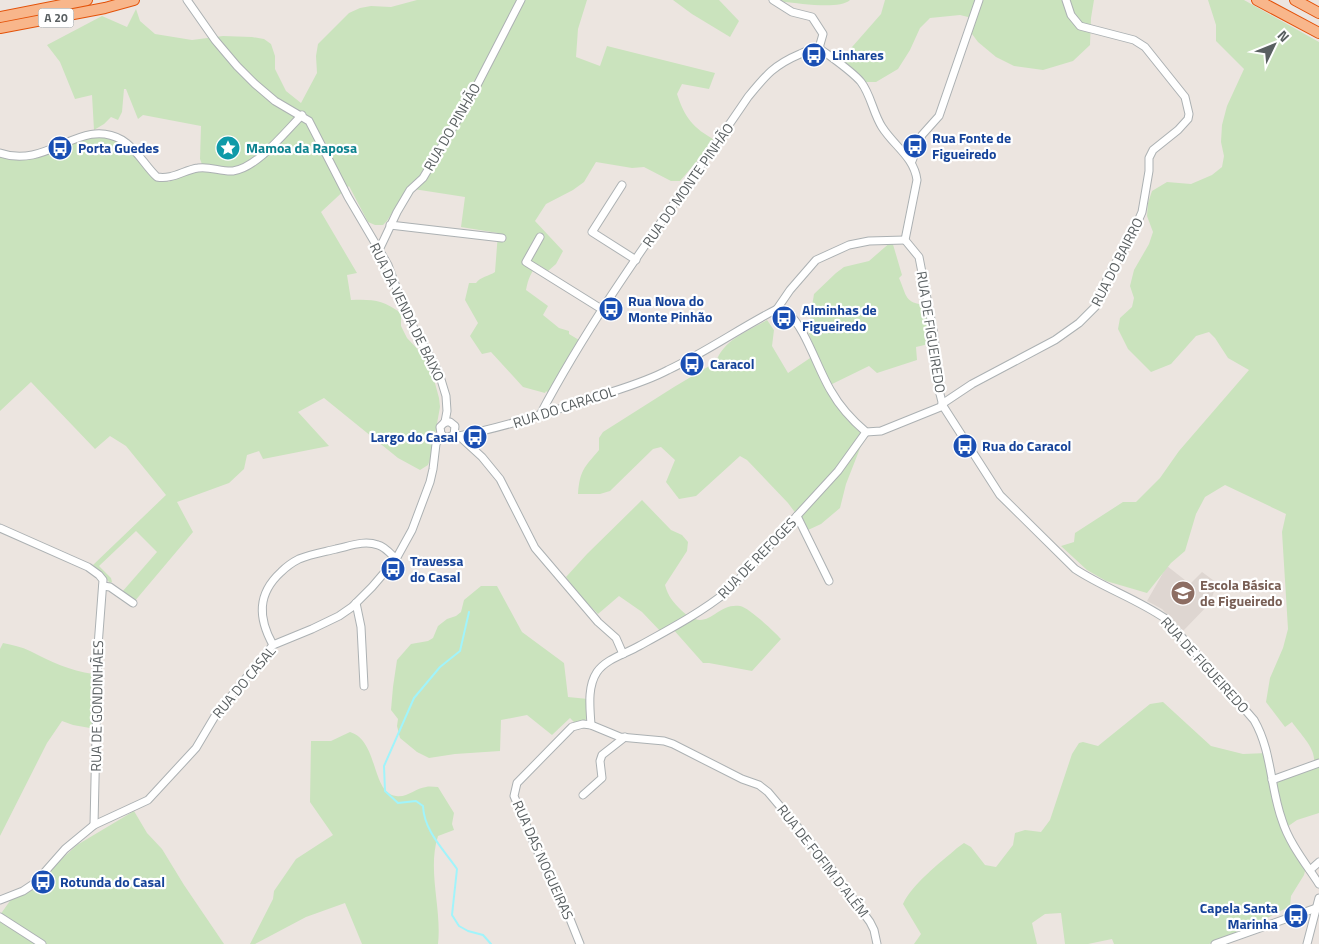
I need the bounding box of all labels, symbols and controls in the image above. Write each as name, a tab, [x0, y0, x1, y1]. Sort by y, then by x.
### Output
road number: A 20	[38, 8, 74, 28]
north arrow	[1249, 20, 1299, 70]
text: N	[1273, 25, 1295, 47]
bus stop icon: Linhares	[801, 42, 827, 68]
place label: Linhares	[832, 44, 884, 65]
street label: RUA DO PINHÃO	[418, 79, 485, 175]
street label: RUA DO MONTE PINHÃO	[637, 118, 738, 251]
place label: Rua Fonte de Figueiredo	[932, 127, 1011, 164]
bus stop icon: Rua Fonte de Figueiredo	[902, 133, 928, 159]
bus stop icon: Porta Guedes	[47, 135, 73, 161]
place icon: Mamoa da Raposa	[215, 135, 241, 161]
place label: Porta Guedes	[78, 137, 159, 158]
place label: Mamoa da Raposa	[246, 137, 357, 158]
street label: RUA DO BAIRRO	[1085, 214, 1148, 310]
street label: RUA DA VENDA DE BAIXO	[365, 239, 450, 385]
street label: RUA DE FIGUEIREDO	[911, 269, 951, 394]
place label: Rua Nova do Monte Pinhão	[628, 290, 712, 327]
bus stop icon: Rua Nova do Monte Pinhão	[598, 296, 624, 322]
place label: Alminhas de Figueiredo	[802, 299, 877, 336]
bus stop icon: Alminhas de Figueiredo	[771, 305, 797, 331]
bus stop icon: Caracol	[679, 351, 705, 377]
place label: Caracol	[710, 353, 755, 374]
street label: RUA DO CARACOL	[510, 380, 618, 433]
bus stop icon: Largo do Casal	[462, 424, 488, 450]
place label: Largo do Casal	[371, 426, 458, 447]
bus stop icon: Rua do Caracol	[952, 433, 978, 459]
place label: Rua do Caracol	[982, 435, 1071, 456]
street label: RUA DE REFOGES	[712, 512, 801, 603]
place label: Travessa do Casal	[410, 550, 463, 587]
bus stop icon: Travessa do Casal	[380, 556, 406, 582]
place label: Escola Básica de Figueiredo	[1200, 574, 1282, 611]
school or university icon: Escola Básica de Figueiredo	[1170, 580, 1196, 606]
street label: RUA DE FIGUEIREDO	[1156, 612, 1254, 717]
street label: RUA DE GONDINHÃES	[85, 640, 108, 772]
street label: RUA DO CASAL	[207, 641, 280, 722]
street label: RUA DAS NOGUEIRAS	[508, 797, 579, 923]
street label: RUA DE FOFIM D´ALÉM	[773, 800, 874, 922]
bus stop icon: Rotunda do Casal	[30, 869, 56, 895]
place label: Rotunda do Casal	[60, 871, 165, 892]
place label: Capela Santa Marinha	[1200, 897, 1278, 934]
bus stop icon: Capela Santa Marinha	[1283, 903, 1309, 929]

